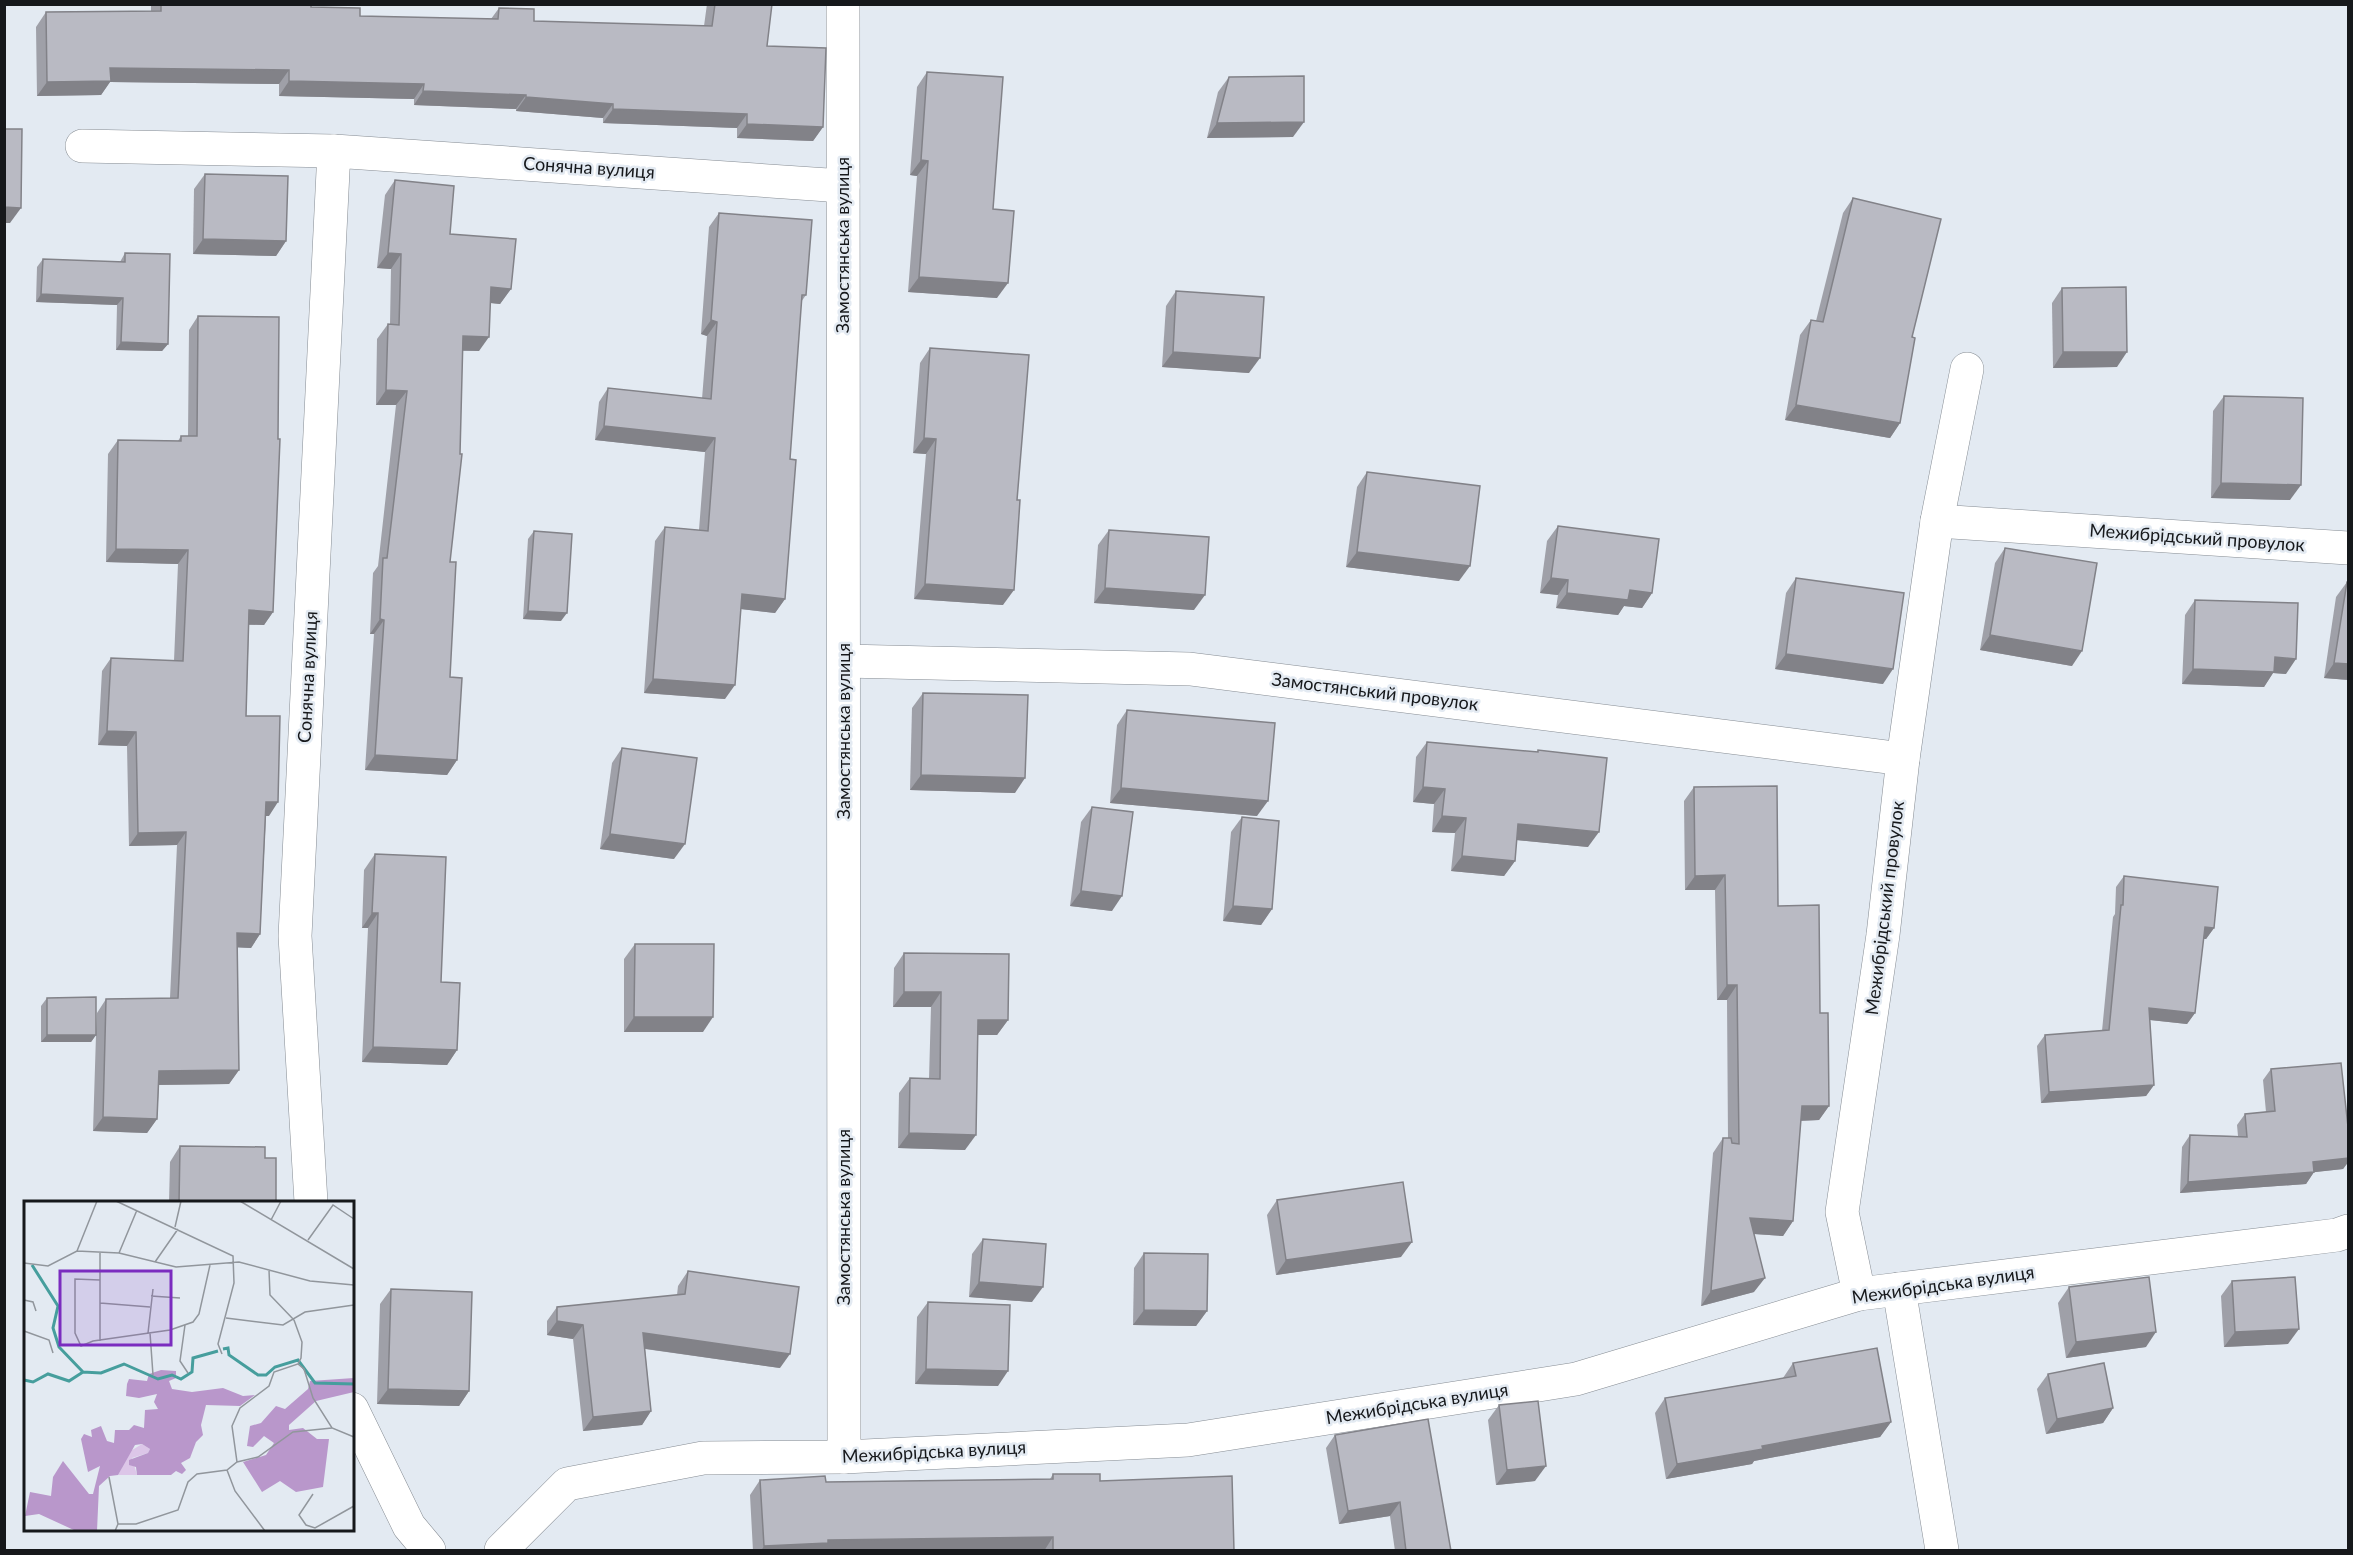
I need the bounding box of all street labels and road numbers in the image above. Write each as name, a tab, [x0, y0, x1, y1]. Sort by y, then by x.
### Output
street label: Сонячна вулиця	[523, 151, 656, 183]
street label: Замостянська вулиця	[831, 157, 853, 333]
street label: Межибрідський провулок	[2089, 519, 2306, 556]
street label: Сонячна вулиця	[293, 611, 321, 743]
street label: Замостянська вулиця	[832, 643, 854, 819]
street label: Замостянський провулок	[1271, 667, 1480, 715]
street label: Межибрідський провулок	[1860, 799, 1908, 1016]
street label: Замостянська вулиця	[832, 1129, 854, 1305]
street label: Межибрідська вулиця	[1850, 1260, 2036, 1308]
street label: Межибрідська вулиця	[1324, 1378, 1510, 1428]
street label: Межибрідська вулиця	[841, 1435, 1026, 1467]

